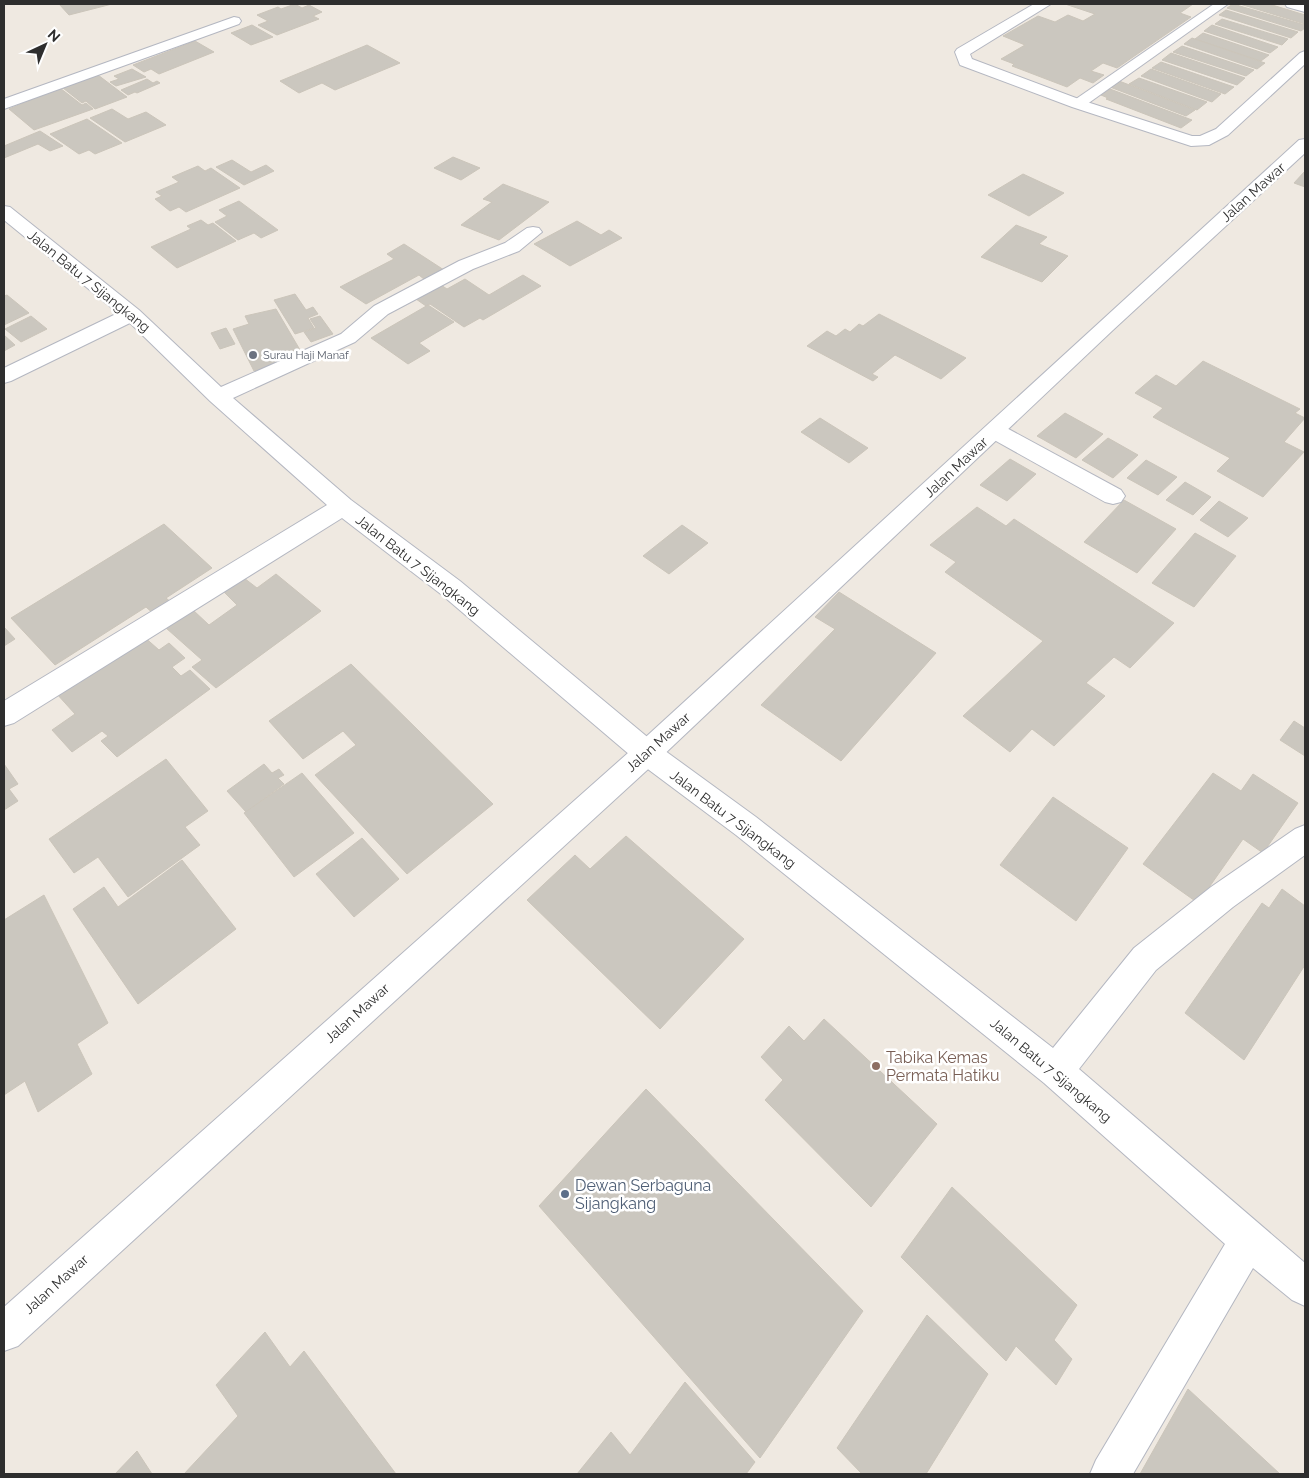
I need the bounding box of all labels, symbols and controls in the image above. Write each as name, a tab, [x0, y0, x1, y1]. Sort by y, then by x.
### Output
north arrow	[20, 20, 70, 70]
text: N	[45, 26, 63, 45]
street label: Jalan Mawar	[1218, 159, 1288, 225]
street label: Jalan Batu 7 Sijangkang	[25, 227, 153, 335]
marker: Surau Haji Manaf	[247, 349, 259, 361]
place label: Surau Haji Manaf	[263, 349, 349, 362]
street label: Jalan Mawar	[921, 434, 991, 500]
street label: Jalan Batu 7 Sijangkang	[353, 512, 483, 618]
street label: Jalan Mawar	[623, 709, 693, 775]
street label: Jalan Batu 7 Sijangkang	[667, 767, 799, 871]
street label: Jalan Mawar	[322, 980, 392, 1046]
street label: Jalan Batu 7 Sijangkang	[987, 1015, 1115, 1125]
place label: Tabika Kemas Permata Hatiku	[886, 1048, 1000, 1085]
marker: Tabika Kemas Permata Hatiku	[870, 1060, 882, 1072]
place label: Dewan Serbaguna Sijangkang	[575, 1176, 711, 1213]
marker: Dewan Serbaguna Sijangkang	[559, 1188, 571, 1200]
street label: Jalan Mawar	[21, 1251, 91, 1317]

